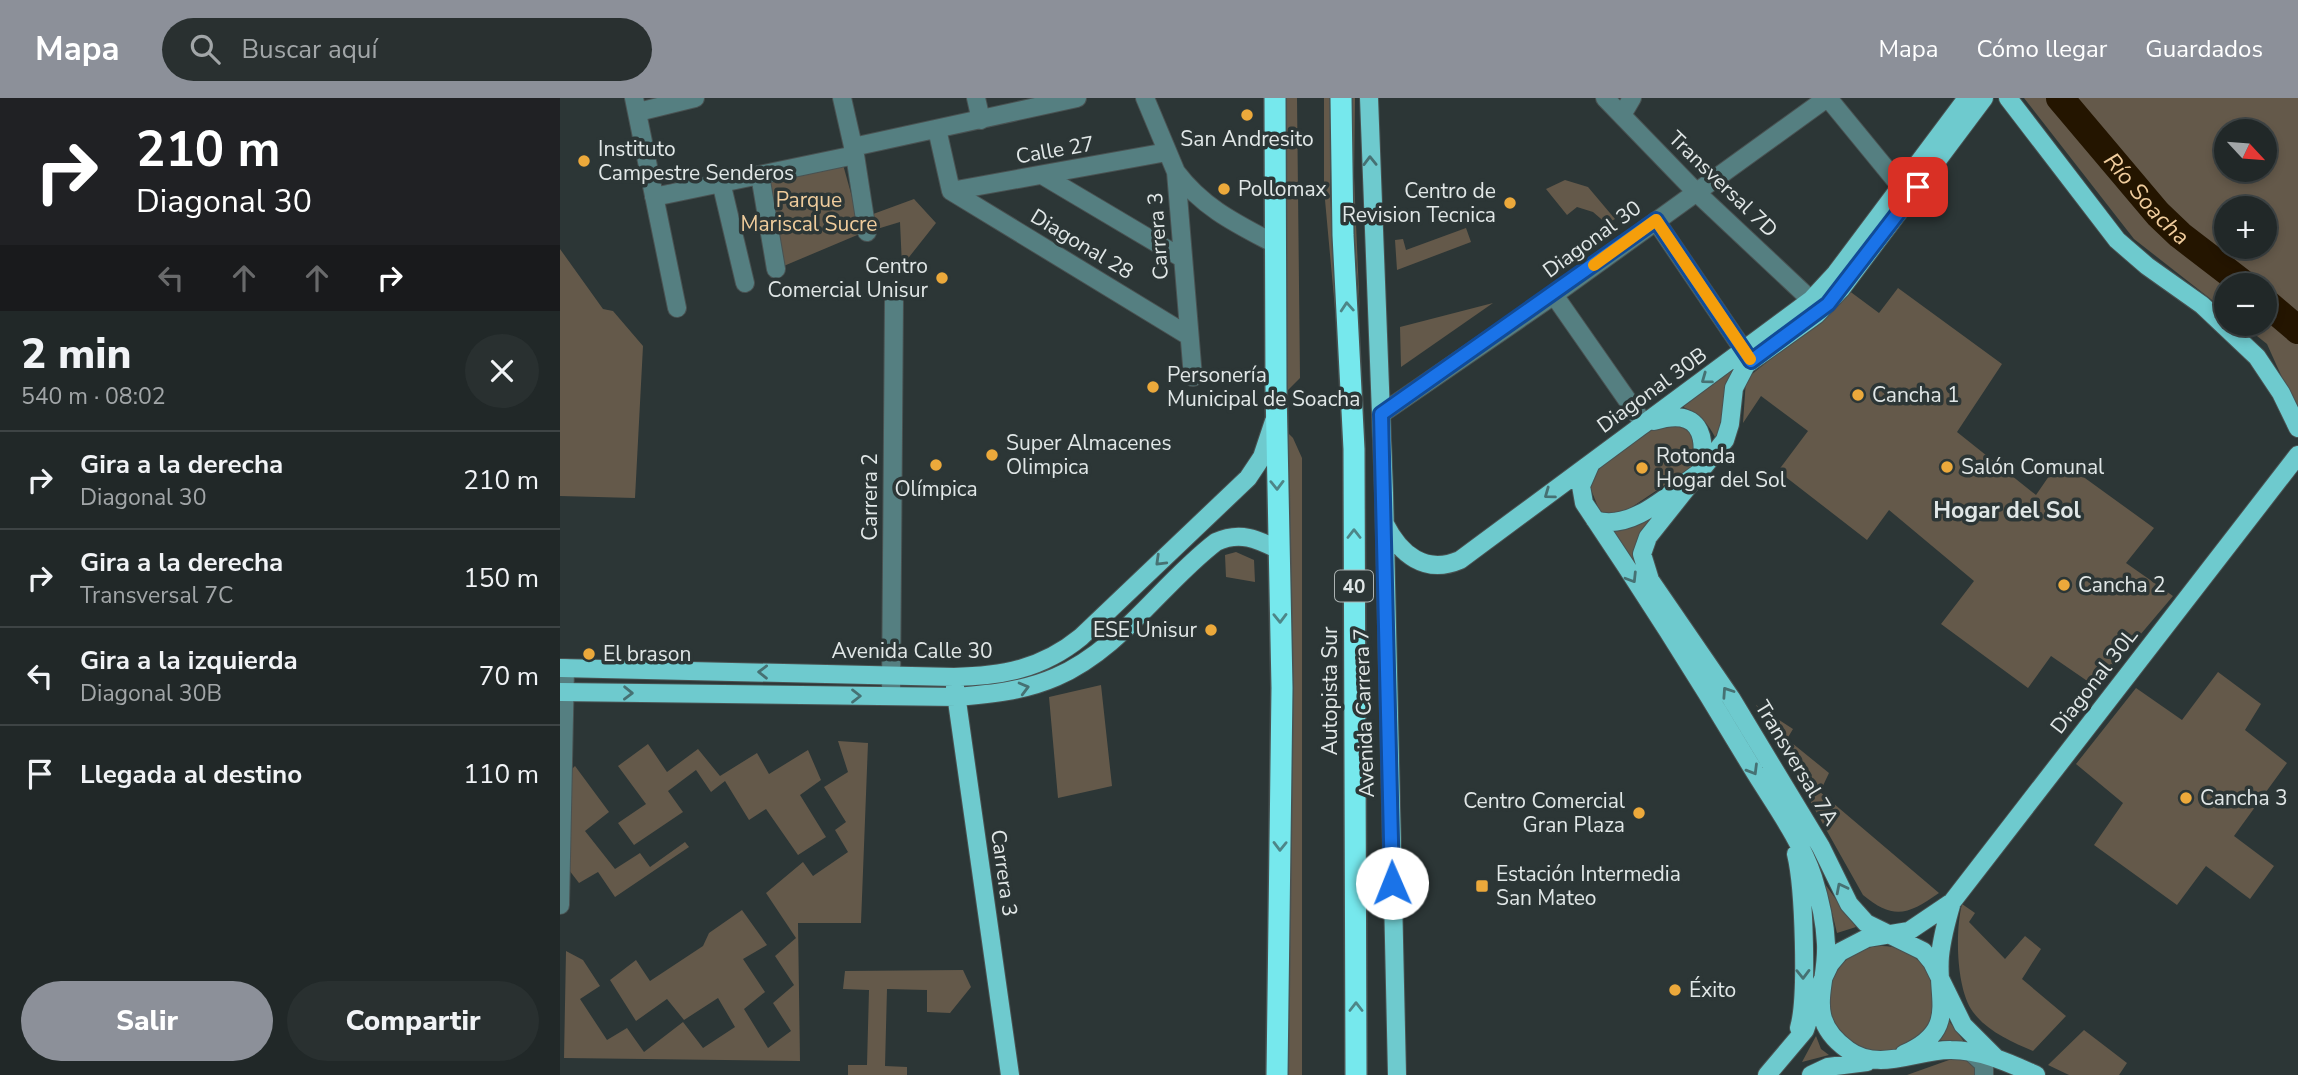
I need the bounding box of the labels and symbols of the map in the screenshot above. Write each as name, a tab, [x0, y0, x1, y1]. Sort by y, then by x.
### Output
marker: San Andresito	[1239, 107, 1255, 123]
north arrow	[2214, 119, 2277, 182]
place label: San Andresito	[1180, 125, 1314, 153]
street label: Transversal 7D	[1662, 125, 1784, 243]
street label: Calle 27	[1014, 129, 1096, 171]
place label: Instituto Campestre Senderos	[598, 135, 794, 187]
water label: Río Soacha	[2097, 146, 2195, 253]
marker: Instituto Campestre Senderos	[576, 153, 592, 169]
one-way arrow	[1363, 155, 1378, 166]
pin	[1888, 157, 1948, 217]
place label: Pollomax	[1238, 175, 1327, 203]
place label: Centro de Revision Tecnica	[1342, 177, 1496, 229]
marker: Pollomax	[1216, 181, 1232, 197]
park label: Parque Mariscal Sucre	[741, 186, 877, 238]
street label: Carrera 3	[1141, 191, 1175, 281]
street label: Diagonal 30	[1537, 194, 1647, 284]
marker: Centro de Revision Tecnica	[1502, 195, 1518, 211]
street label: Diagonal 28	[1025, 202, 1139, 286]
place label: Centro Comercial Unisur	[768, 252, 928, 304]
marker: Centro Comercial Unisur	[934, 270, 950, 286]
one-way arrow	[1339, 301, 1354, 312]
street label: Diagonal 30B	[1591, 341, 1713, 439]
place label: Personería Municipal de Soacha	[1167, 361, 1360, 413]
one-way arrow	[1701, 371, 1714, 383]
marker: Personería Municipal de Soacha	[1145, 379, 1161, 395]
place label: Cancha 1	[1872, 381, 1960, 409]
marker: Cancha 1	[1850, 387, 1866, 403]
place label: Super Almacenes Olimpica	[1006, 429, 1172, 481]
place label: Rotonda Hogar del Sol	[1656, 442, 1787, 494]
marker: Super Almacenes Olimpica	[984, 447, 1000, 463]
street label: Carrera 2	[856, 453, 884, 541]
place label: Salón Comunal	[1961, 453, 2105, 481]
marker: Olímpica	[928, 457, 944, 473]
marker: Salón Comunal	[1939, 459, 1955, 475]
marker: Rotonda Hogar del Sol	[1634, 460, 1650, 476]
place label: Olímpica	[894, 475, 978, 503]
one-way arrow	[1270, 479, 1285, 490]
one-way arrow	[1544, 486, 1557, 498]
district label: Hogar del Sol	[1933, 495, 2081, 526]
one-way arrow	[1346, 529, 1362, 539]
one-way arrow	[1155, 553, 1168, 566]
road number: 40	[1335, 570, 1373, 601]
one-way arrow	[1623, 570, 1636, 583]
place label: Cancha 2	[2078, 571, 2166, 599]
marker: Cancha 2	[2056, 577, 2072, 593]
one-way arrow	[1272, 614, 1288, 624]
place label: ESE Unisur	[1093, 616, 1197, 644]
marker: ESE Unisur	[1203, 622, 1219, 638]
street label: Diagonal 30L	[2044, 622, 2144, 740]
street label: Autopista Sur	[1316, 626, 1344, 756]
street label: Avenida Carrera 7	[1347, 628, 1381, 798]
street label: Avenida Calle 30	[831, 637, 993, 665]
place label: El brason	[603, 640, 691, 668]
marker: El brason	[581, 646, 597, 662]
one-way arrow	[757, 665, 768, 680]
one-way arrow	[1018, 682, 1030, 696]
one-way arrow	[623, 685, 634, 701]
one-way arrow	[1722, 687, 1735, 700]
one-way arrow	[851, 688, 861, 704]
street label: Transversal 7A	[1749, 695, 1845, 831]
one-way arrow	[1745, 762, 1758, 775]
place label: Cancha 3	[2200, 784, 2288, 812]
place label: Centro Comercial Gran Plaza	[1463, 787, 1626, 839]
marker: Cancha 3	[2178, 790, 2194, 806]
marker: Centro Comercial Gran Plaza	[1631, 805, 1647, 821]
street label: Carrera 3	[984, 828, 1024, 918]
one-way arrow	[1272, 841, 1288, 852]
position arrow	[1355, 846, 1429, 920]
place label: Estación Intermedia San Mateo	[1496, 860, 1681, 912]
marker: Estación Intermedia San Mateo	[1474, 878, 1490, 894]
one-way arrow	[1835, 883, 1849, 895]
one-way arrow	[1795, 969, 1810, 980]
place label: Éxito	[1689, 976, 1736, 1004]
marker: Éxito	[1667, 982, 1683, 998]
one-way arrow	[1348, 1001, 1364, 1012]

